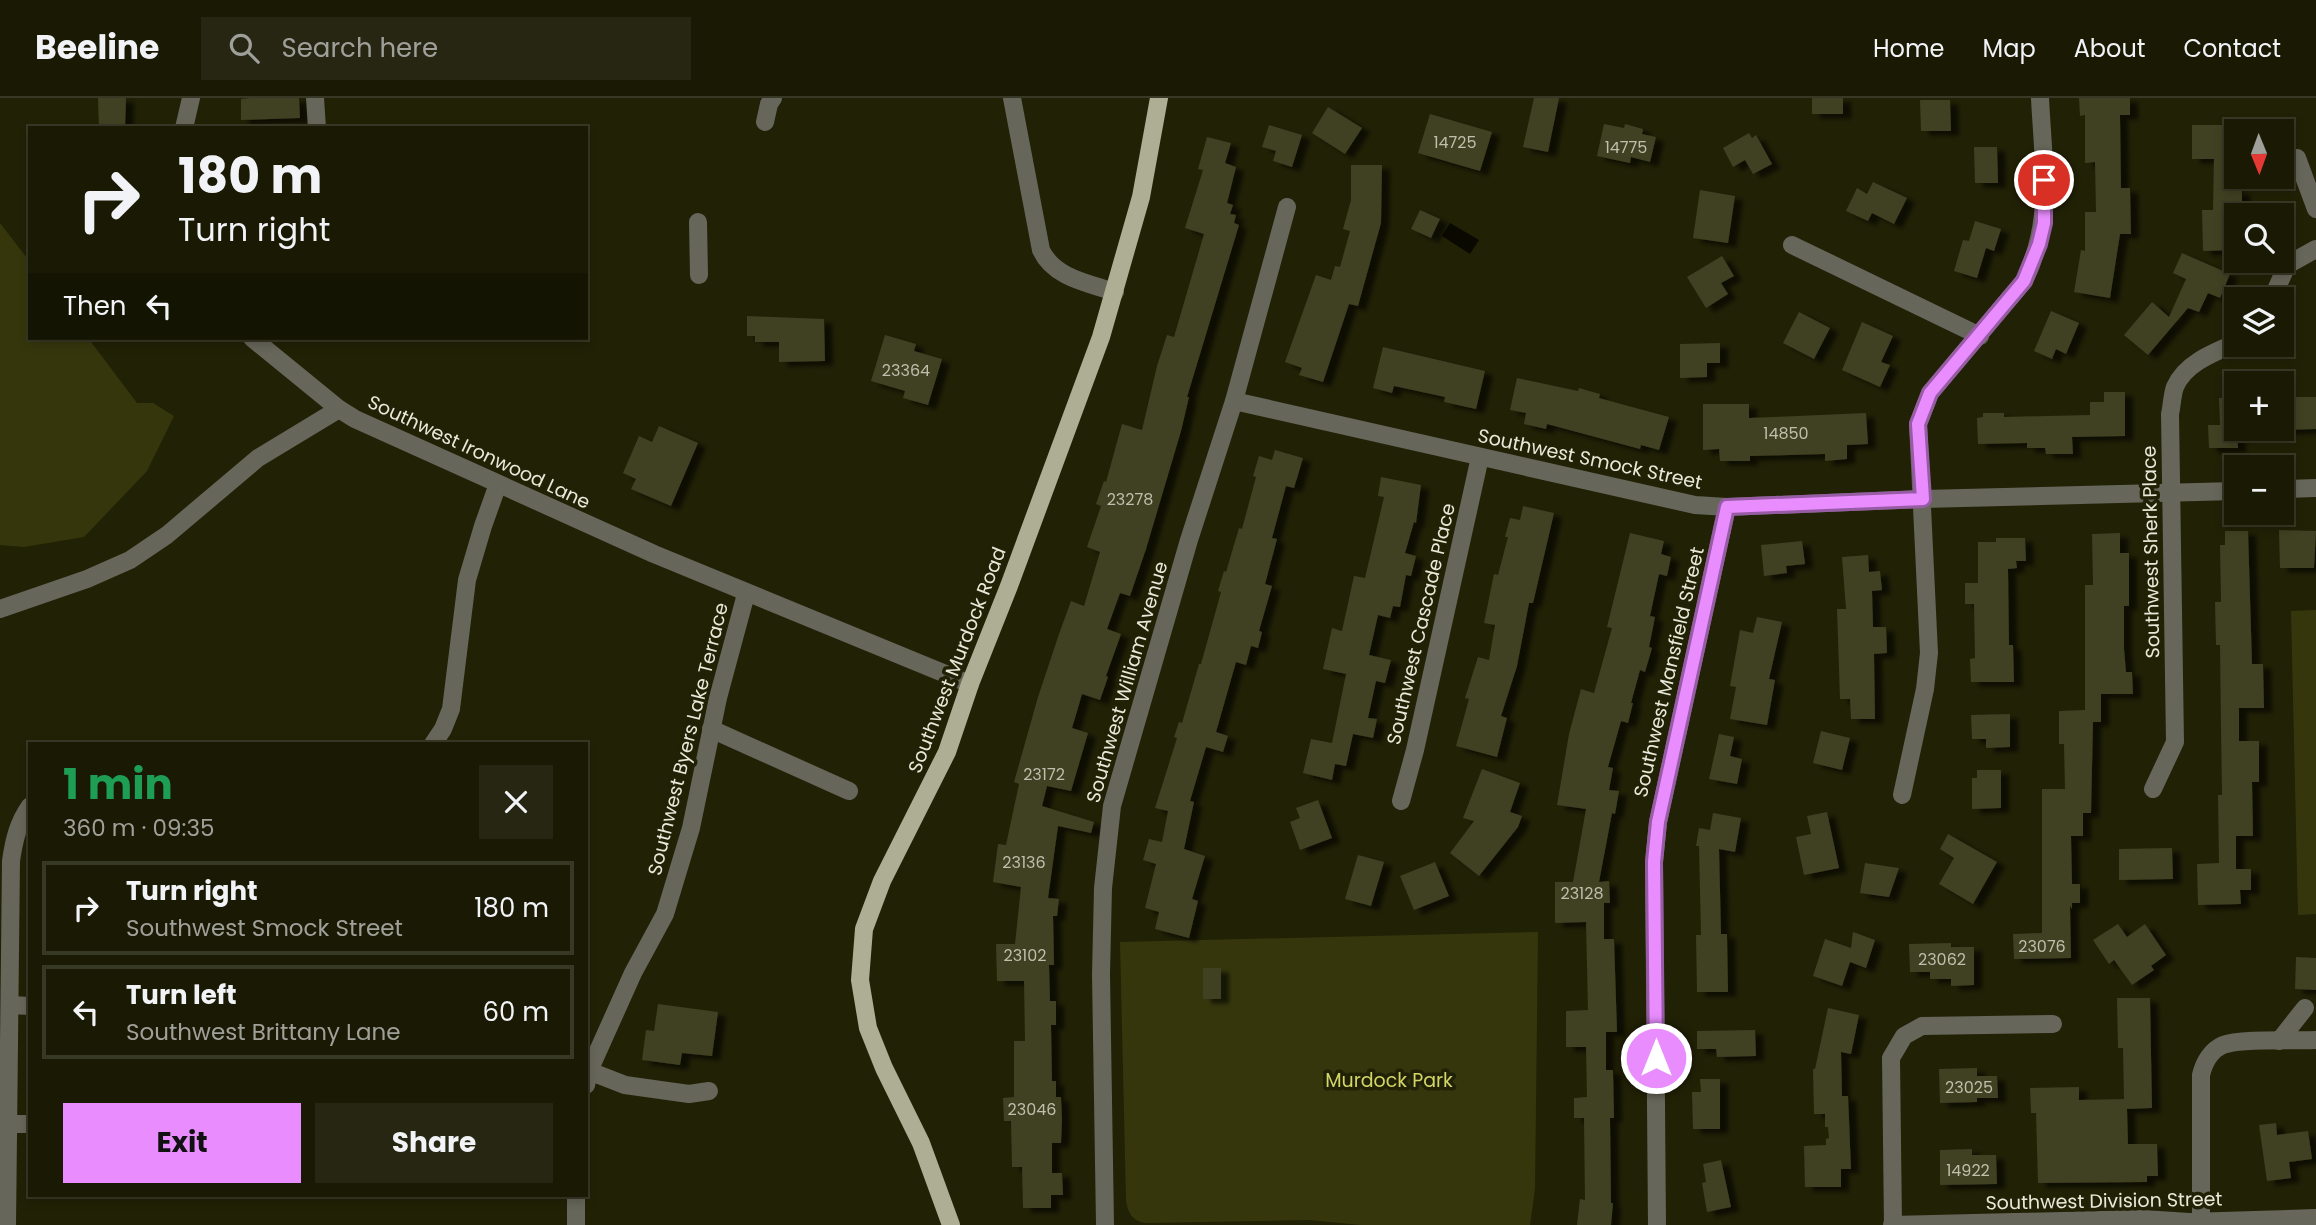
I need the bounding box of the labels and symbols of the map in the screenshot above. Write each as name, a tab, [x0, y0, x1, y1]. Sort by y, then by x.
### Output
north arrow	[2224, 119, 2294, 189]
house number: 14725	[1433, 131, 1477, 154]
house number: 14775	[1605, 136, 1647, 159]
pin	[2014, 150, 2074, 210]
house number: 23364	[882, 359, 930, 382]
street label: Southwest Ironwood Lane	[363, 388, 595, 516]
street label: Southwest Smock Street	[1475, 422, 1705, 496]
house number: 14850	[1763, 422, 1809, 445]
street label: Southwest Sherk Place	[2136, 445, 2166, 659]
house number: 23278	[1107, 488, 1153, 511]
street label: Southwest Cascade Place	[1380, 501, 1462, 747]
street label: Southwest Murdock Road	[901, 543, 1013, 777]
street label: Southwest Mansfield Street	[1627, 544, 1711, 800]
street label: Southwest William Avenue	[1080, 558, 1174, 806]
street label: Southwest Byers Lake Terrace	[641, 600, 735, 878]
house number: 23172	[1023, 763, 1065, 786]
house number: 23136	[1002, 851, 1046, 874]
house number: 23128	[1560, 882, 1604, 905]
house number: 23076	[2018, 935, 2066, 958]
house number: 23102	[1004, 944, 1047, 967]
house number: 23062	[1918, 948, 1966, 971]
position arrow	[1619, 1021, 1693, 1095]
park label: Murdock Park	[1325, 1067, 1453, 1094]
house number: 23025	[1945, 1076, 1993, 1099]
house number: 23046	[1008, 1098, 1056, 1121]
house number: 14922	[1946, 1159, 1990, 1182]
street label: Southwest Division Street	[1985, 1185, 2223, 1217]

